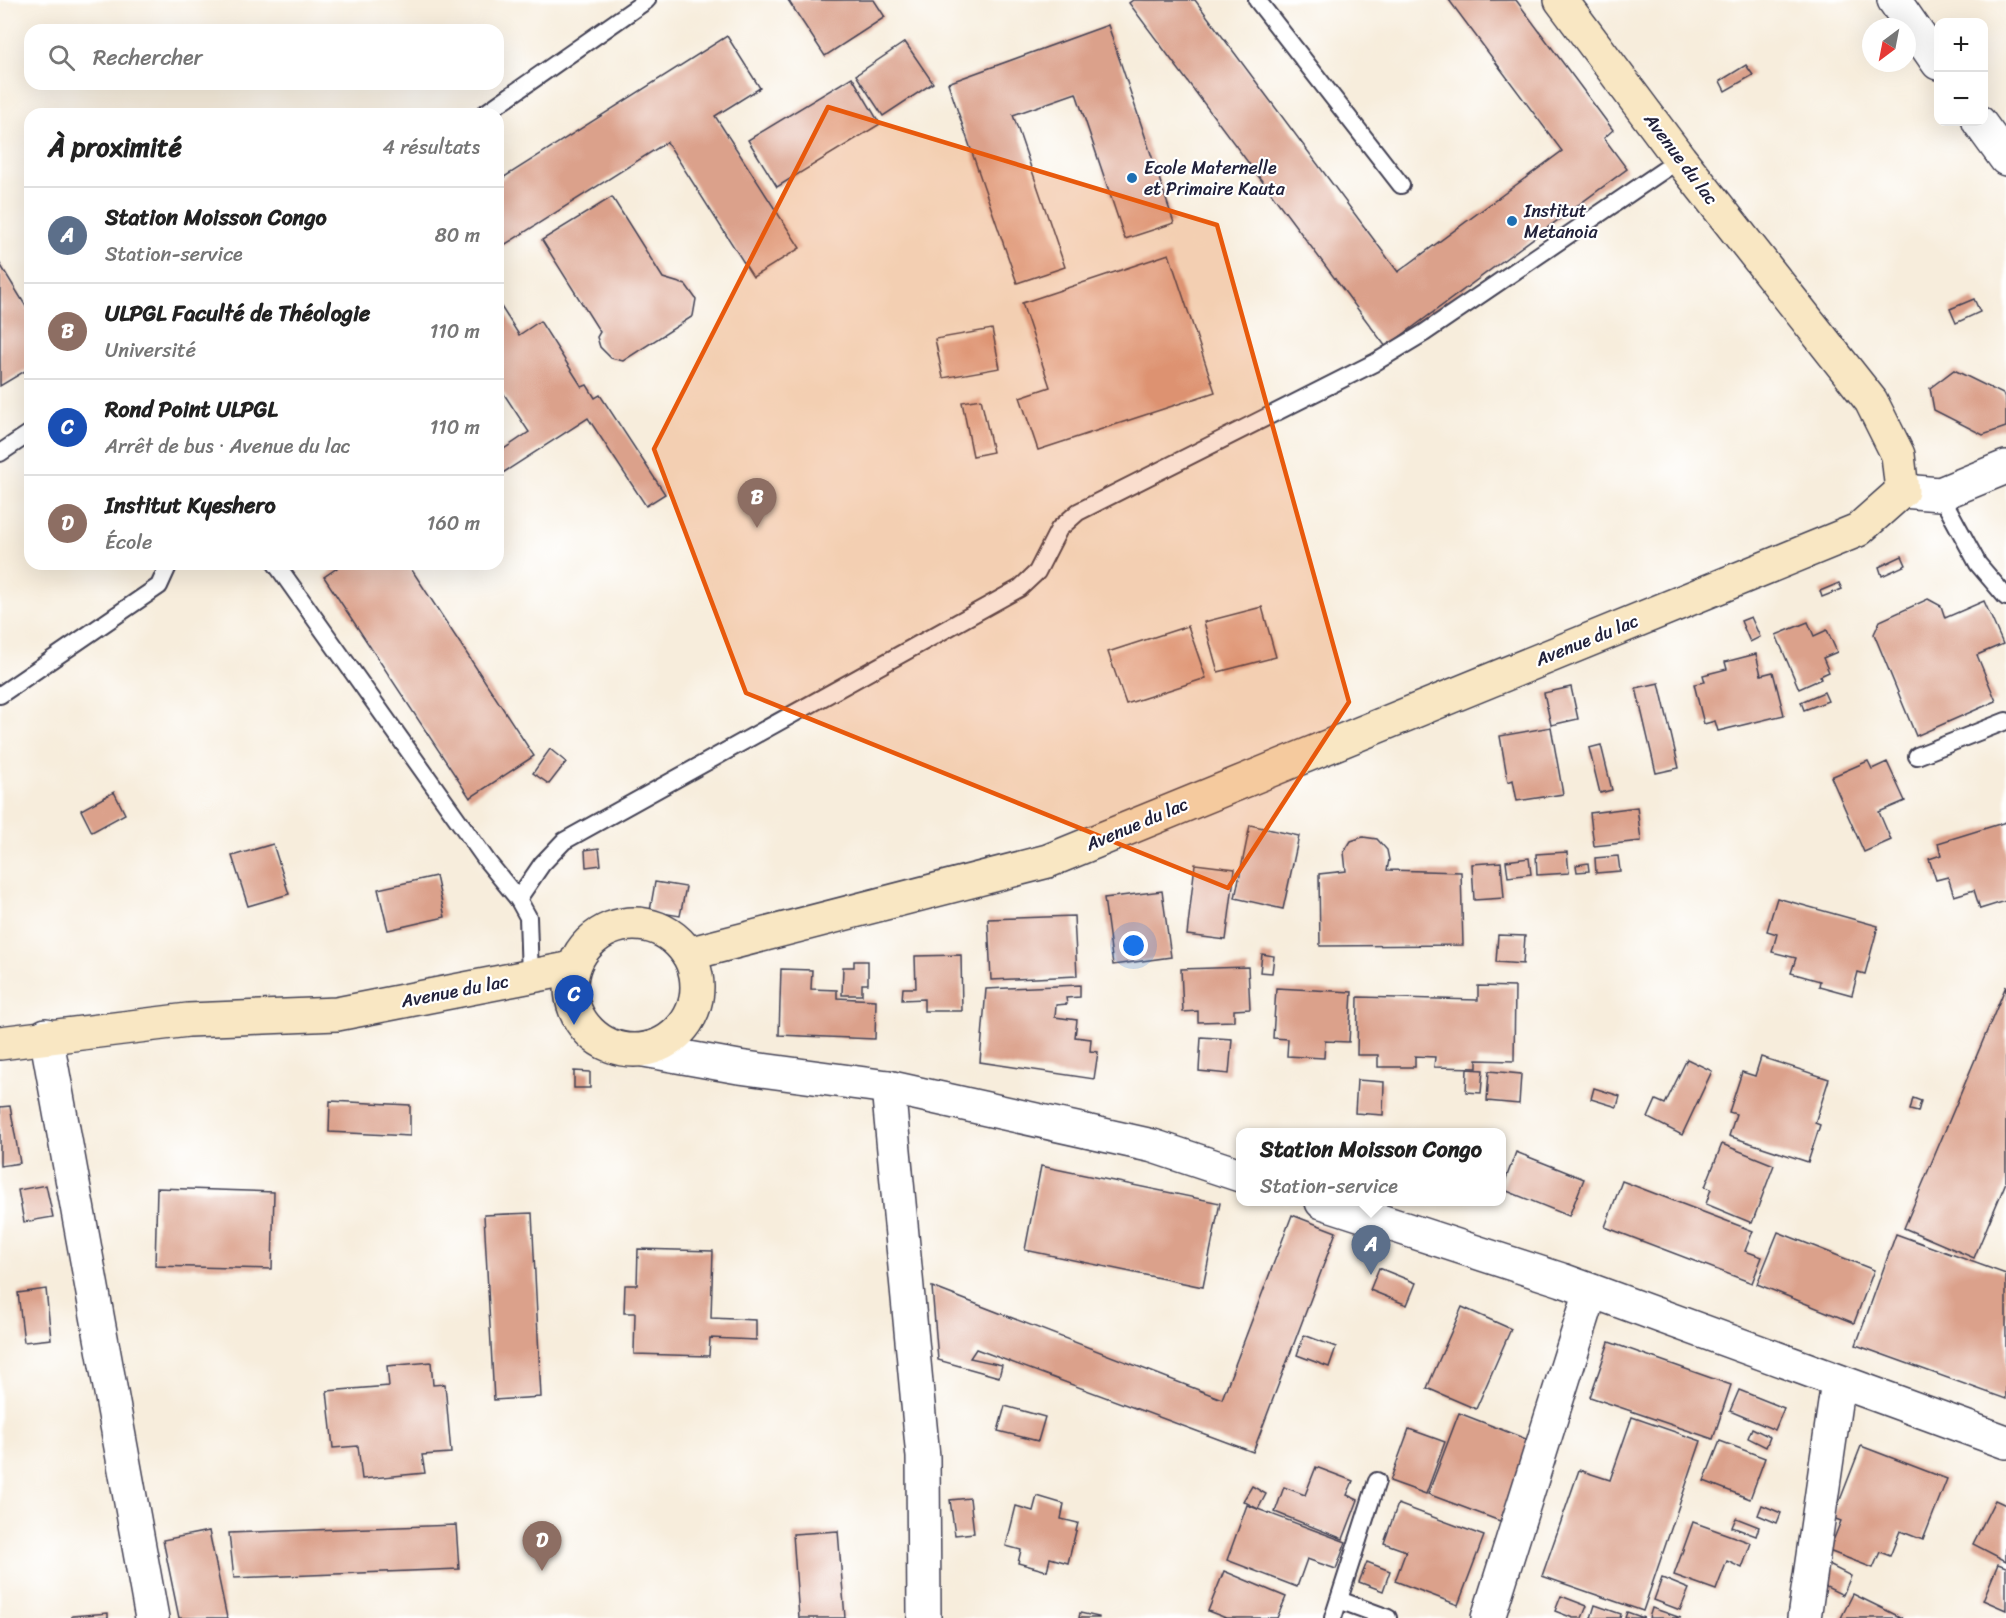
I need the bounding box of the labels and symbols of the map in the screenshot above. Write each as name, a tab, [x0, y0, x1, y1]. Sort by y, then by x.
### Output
north arrow	[1862, 18, 1916, 72]
street label: Avenue du lac	[1635, 105, 1727, 212]
place label: Ecole Maternelle et Primaire Kauta	[1144, 152, 1286, 205]
marker: Ecole Maternelle et Primaire Kauta	[1125, 171, 1139, 185]
place label: Institut Metanoia	[1523, 195, 1598, 248]
marker: Institut Metanoia	[1505, 214, 1519, 228]
pin: B	[738, 478, 777, 528]
street label: Avenue du lac	[1529, 605, 1644, 676]
street label: Avenue du lac	[1080, 788, 1193, 860]
your location	[1119, 931, 1148, 960]
street label: Avenue du lac	[397, 965, 512, 1017]
pin: C	[554, 976, 594, 1025]
pin: A	[1352, 1226, 1390, 1275]
pin: D	[522, 1522, 562, 1571]

